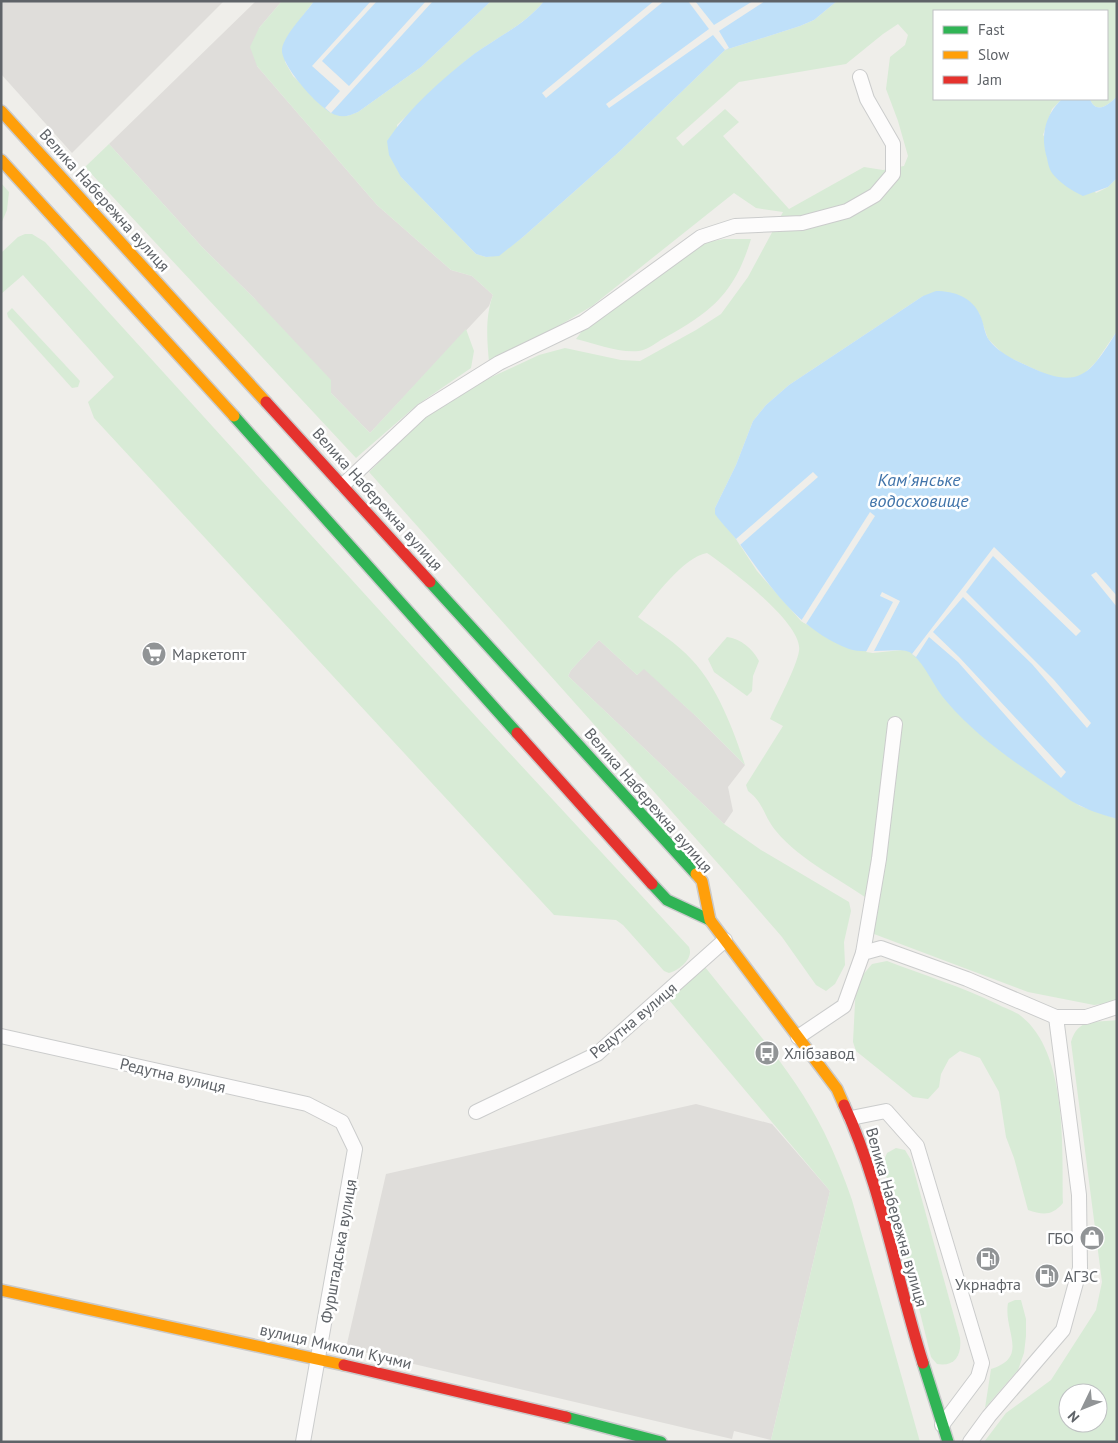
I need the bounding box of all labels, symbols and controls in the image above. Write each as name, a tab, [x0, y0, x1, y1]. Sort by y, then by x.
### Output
legend	[933, 10, 1108, 100]
text: Fast	[978, 20, 1005, 39]
text: Slow	[978, 45, 1009, 64]
text: Jam	[977, 70, 1002, 89]
street label: Велика Набережна вулиця	[35, 124, 175, 276]
street label: Велика Набережна вулиця	[308, 423, 448, 575]
water label: Кам'янське водосховище	[869, 468, 969, 512]
supermarket icon: Маркетопт	[141, 641, 167, 667]
place label: Маркетопт	[172, 644, 247, 664]
street label: Велика Набережна вулиця	[581, 723, 717, 877]
street label: Редутна вулиця	[585, 978, 681, 1062]
bus stop icon: Хлібзавод	[754, 1040, 780, 1066]
place label: Хлібзавод	[784, 1043, 855, 1063]
street label: Редутна вулиця	[118, 1053, 228, 1097]
street label: Велика Набережна вулиця	[862, 1125, 932, 1309]
street label: Фурштадська вулиця	[315, 1177, 361, 1325]
shop icon: ГБО	[1079, 1225, 1105, 1251]
place label: ГБО	[1047, 1228, 1074, 1248]
fuel station icon: Укрнафта	[975, 1246, 1001, 1272]
fuel station icon: АГЗС	[1034, 1263, 1060, 1289]
place label: АГЗС	[1064, 1266, 1098, 1286]
place label: Укрнафта	[955, 1274, 1021, 1294]
street label: вулиця Миколи Кучми	[258, 1319, 414, 1373]
north arrow	[1058, 1383, 1108, 1433]
text: N	[1064, 1407, 1083, 1426]

